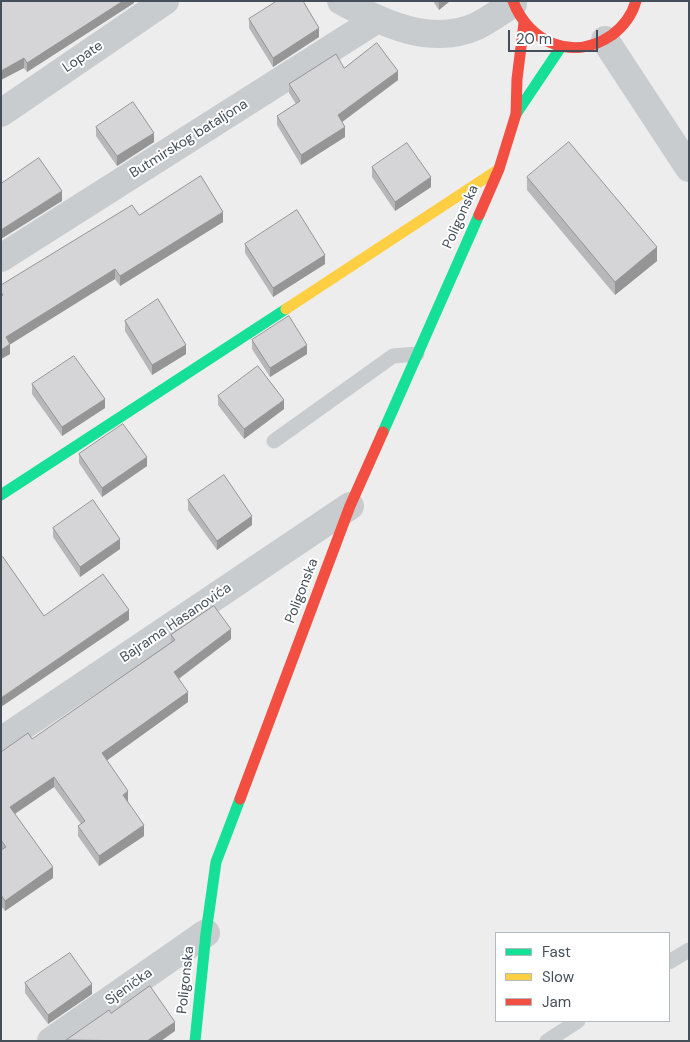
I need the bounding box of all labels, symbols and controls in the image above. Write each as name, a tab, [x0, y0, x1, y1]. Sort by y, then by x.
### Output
scale bar	[510, 20, 600, 52]
text: 20 m	[516, 29, 552, 49]
street label: Lopate	[60, 38, 106, 76]
street label: Butmirskog bataljona	[127, 96, 251, 182]
street label: Poligonska	[439, 183, 483, 251]
street label: Poligonska	[282, 556, 322, 626]
street label: Bajrama Hasanovića	[117, 580, 235, 666]
legend	[495, 932, 670, 1022]
text: Fast	[542, 942, 571, 962]
street label: Poligonska	[174, 945, 198, 1015]
street label: Sjenička	[102, 965, 156, 1009]
text: Slow	[542, 967, 574, 987]
text: Jam	[542, 992, 571, 1012]

